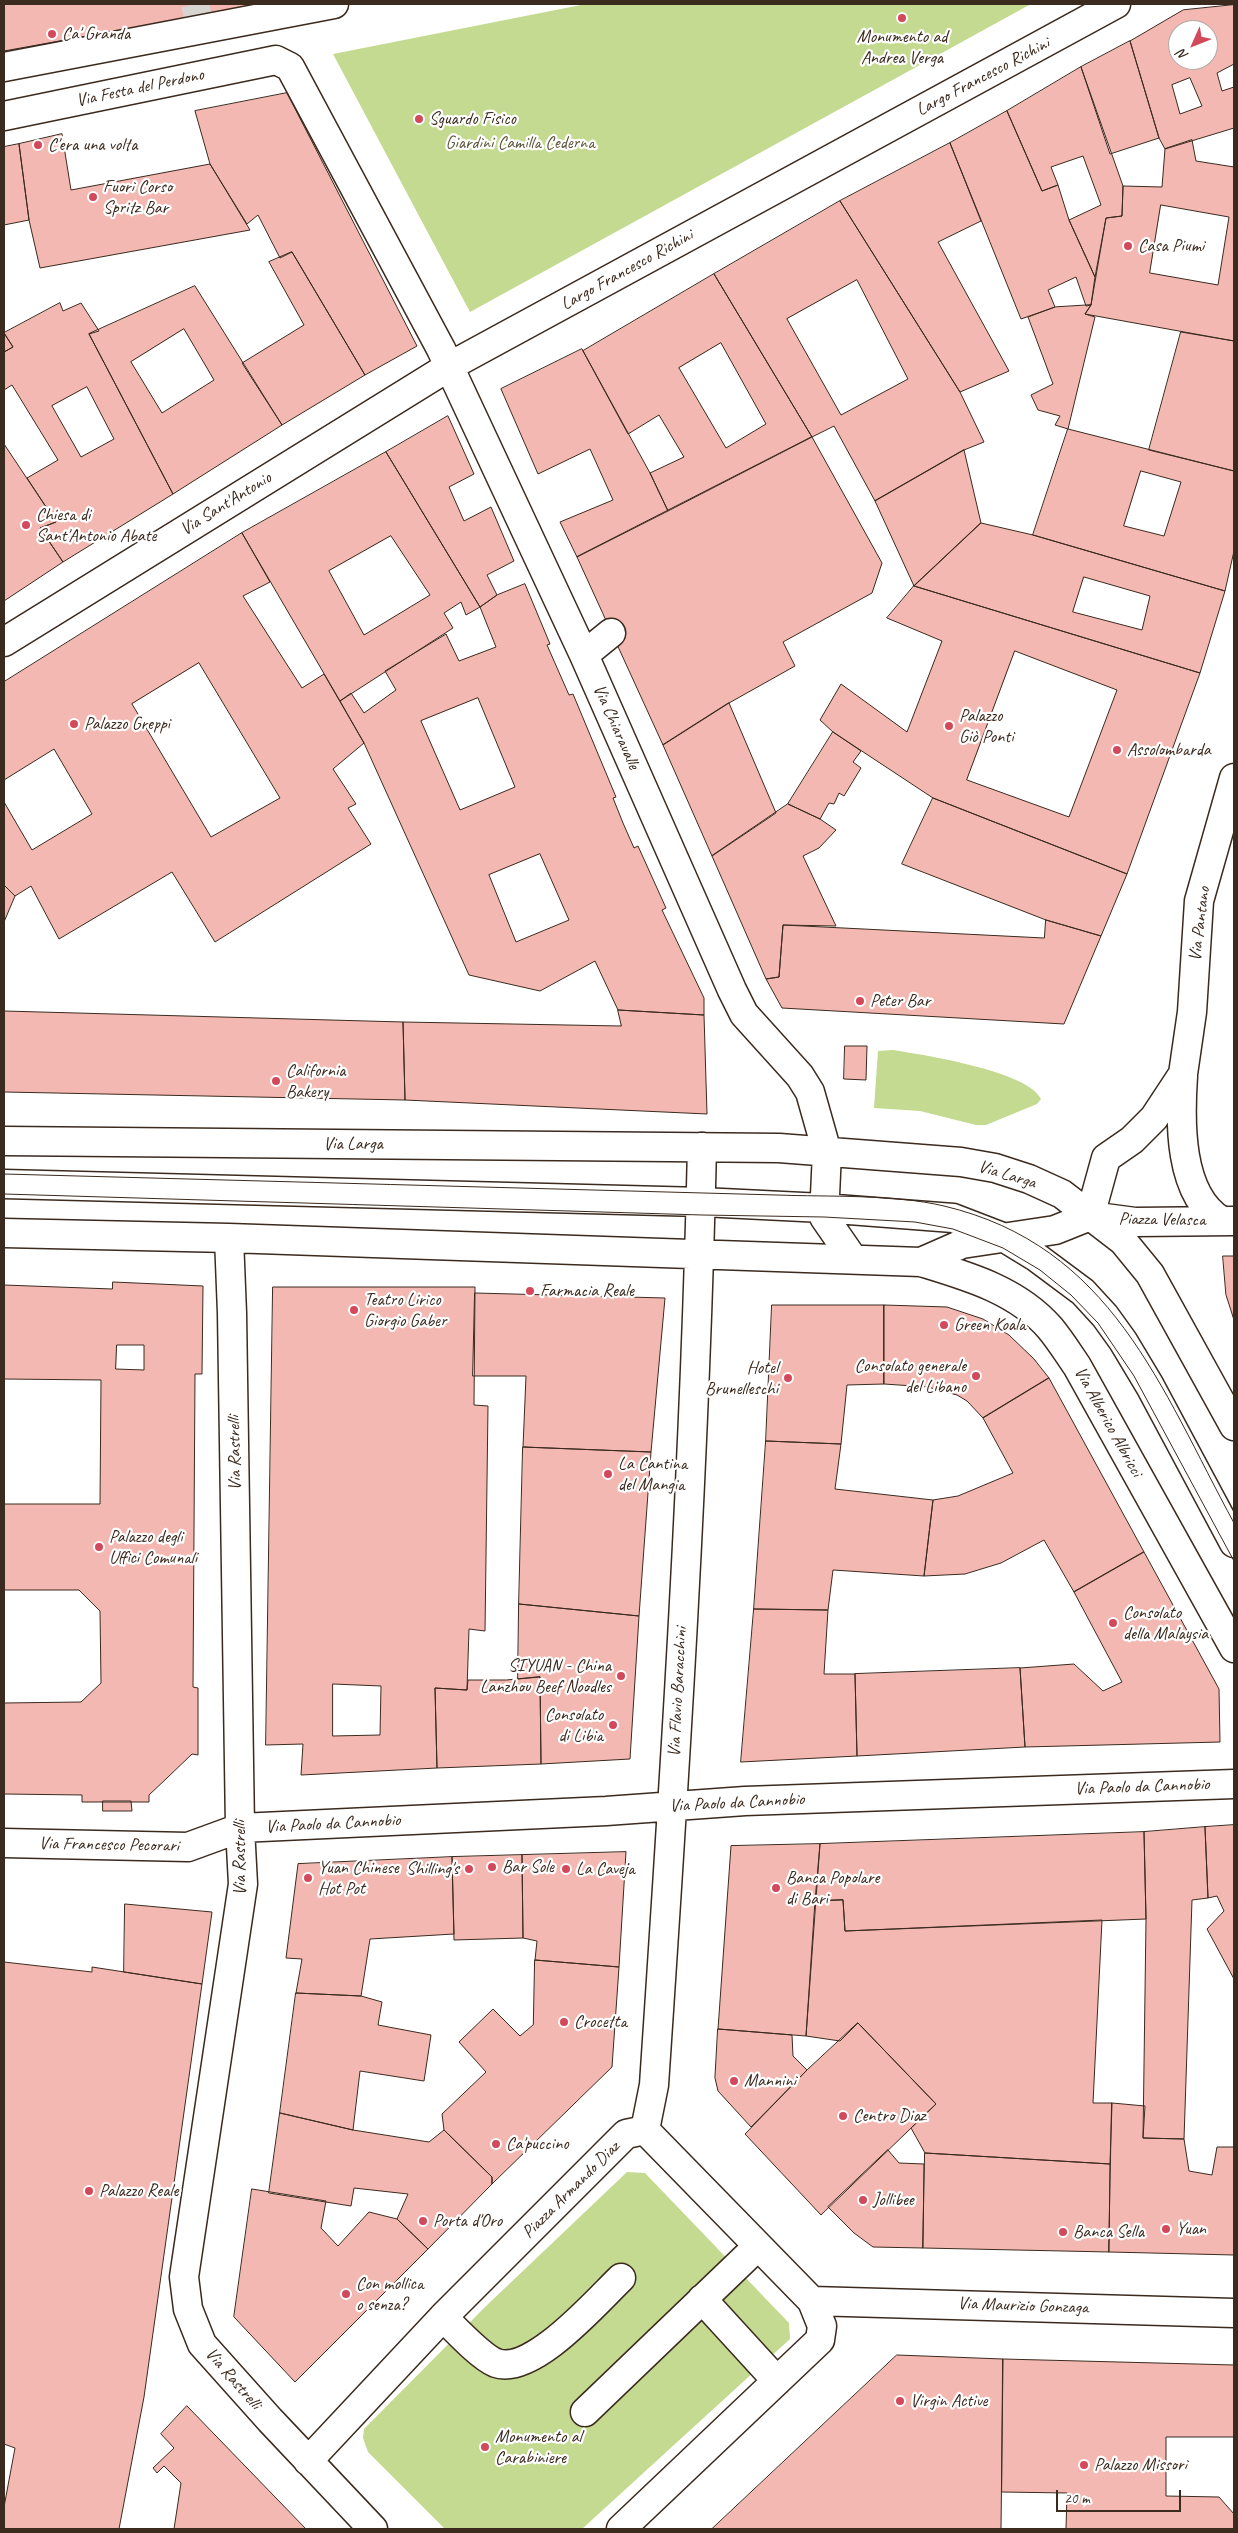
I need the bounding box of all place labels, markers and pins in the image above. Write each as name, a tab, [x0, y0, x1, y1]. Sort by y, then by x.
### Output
marker: Monumento ad Andrea Verga	[896, 12, 908, 24]
place label: Ca' Granda	[62, 23, 130, 45]
place label: Monumento ad Andrea Verga	[857, 26, 947, 68]
marker: Ca' Granda	[46, 28, 58, 40]
place label: Sguardo Fisico	[429, 108, 516, 130]
marker: Sguardo Fisico	[413, 113, 425, 125]
place label: C'era una volta	[48, 134, 137, 156]
marker: C'era una volta	[32, 139, 44, 151]
place label: Fuori Corso Spritz Bar	[103, 176, 172, 218]
marker: Fuori Corso Spritz Bar	[87, 191, 99, 203]
place label: Casa Piumi	[1138, 235, 1204, 257]
marker: Casa Piumi	[1122, 240, 1134, 252]
place label: Chiesa di Sant'Antonio Abate	[36, 504, 156, 546]
marker: Chiesa di Sant'Antonio Abate	[20, 519, 32, 531]
place label: Palazzo Giò Ponti	[959, 705, 1014, 748]
place label: Palazzo Greppi	[84, 713, 170, 735]
marker: Palazzo Greppi	[68, 718, 80, 730]
marker: Palazzo Giò Ponti	[943, 720, 955, 732]
place label: Assolombarda	[1127, 739, 1211, 761]
marker: Assolombarda	[1111, 744, 1123, 756]
place label: Peter Bar	[870, 990, 930, 1012]
marker: Peter Bar	[854, 995, 866, 1007]
place label: California Bakery	[286, 1060, 346, 1102]
marker: California Bakery	[270, 1075, 282, 1087]
place label: Farmacia Reale	[540, 1280, 634, 1302]
marker: Farmacia Reale	[524, 1285, 536, 1297]
place label: Teatro Lirico Giorgio Gaber	[364, 1289, 446, 1332]
marker: Teatro Lirico Giorgio Gaber	[348, 1304, 360, 1316]
place label: Green Koala	[954, 1314, 1025, 1336]
marker: Green Koala	[938, 1319, 950, 1331]
place label: Consolato generale del Libano	[855, 1355, 966, 1398]
place label: Hotel Brunelleschi	[705, 1357, 778, 1400]
marker: Consolato generale del Libano	[970, 1370, 982, 1382]
marker: Hotel Brunelleschi	[782, 1372, 794, 1384]
place label: La Cantina del Mangia	[618, 1453, 687, 1496]
marker: La Cantina del Mangia	[602, 1468, 614, 1480]
place label: Palazzo degli Uffici Comunali	[109, 1526, 197, 1568]
marker: Palazzo degli Uffici Comunali	[93, 1541, 105, 1553]
place label: Consolato della Malaysia	[1123, 1602, 1208, 1645]
marker: Consolato della Malaysia	[1107, 1617, 1119, 1629]
place label: SIYUAN - China Lanzhou Beef Noodles	[480, 1655, 611, 1698]
marker: SIYUAN - China Lanzhou Beef Noodles	[615, 1670, 627, 1682]
place label: Consolato di Libia	[545, 1704, 603, 1746]
marker: Consolato di Libia	[607, 1719, 619, 1731]
place label: Bar Sole	[502, 1856, 554, 1878]
place label: Yuan Chinese Hot Pot	[318, 1857, 398, 1900]
place label: Shilling's	[406, 1858, 459, 1880]
place label: La Caveja	[576, 1858, 635, 1880]
marker: Bar Sole	[486, 1861, 498, 1873]
marker: Shilling's	[463, 1863, 475, 1875]
marker: La Caveja	[560, 1863, 572, 1875]
place label: Banca Popolare di Bari	[786, 1867, 879, 1910]
marker: Yuan Chinese Hot Pot	[302, 1872, 314, 1884]
marker: Banca Popolare di Bari	[770, 1882, 782, 1894]
place label: Crocetta	[574, 2011, 627, 2033]
marker: Crocetta	[558, 2016, 570, 2028]
place label: Mannini	[744, 2070, 796, 2092]
marker: Mannini	[728, 2075, 740, 2087]
place label: Centro Diaz	[853, 2105, 926, 2127]
marker: Centro Diaz	[837, 2110, 849, 2122]
place label: Ca'puccino	[506, 2133, 569, 2155]
marker: Ca'puccino	[490, 2138, 502, 2150]
place label: Palazzo Reale	[99, 2180, 178, 2202]
marker: Palazzo Reale	[83, 2185, 95, 2197]
place label: Jollibee	[873, 2189, 914, 2211]
marker: Jollibee	[857, 2194, 869, 2206]
place label: Porta d'Oro	[433, 2210, 502, 2232]
marker: Porta d'Oro	[417, 2215, 429, 2227]
place label: Yuan	[1176, 2218, 1206, 2240]
place label: Banca Sella	[1073, 2221, 1144, 2243]
marker: Yuan	[1160, 2223, 1172, 2235]
marker: Banca Sella	[1057, 2226, 1069, 2238]
place label: Con mollica o senza?	[356, 2273, 423, 2316]
marker: Con mollica o senza?	[340, 2288, 352, 2300]
place label: Virgin Active	[910, 2390, 987, 2412]
marker: Virgin Active	[894, 2395, 906, 2407]
place label: Monumento al Carabiniere	[495, 2426, 582, 2468]
marker: Monumento al Carabiniere	[479, 2441, 491, 2453]
place label: Palazzo Missori	[1094, 2454, 1187, 2476]
marker: Palazzo Missori	[1078, 2459, 1090, 2471]

